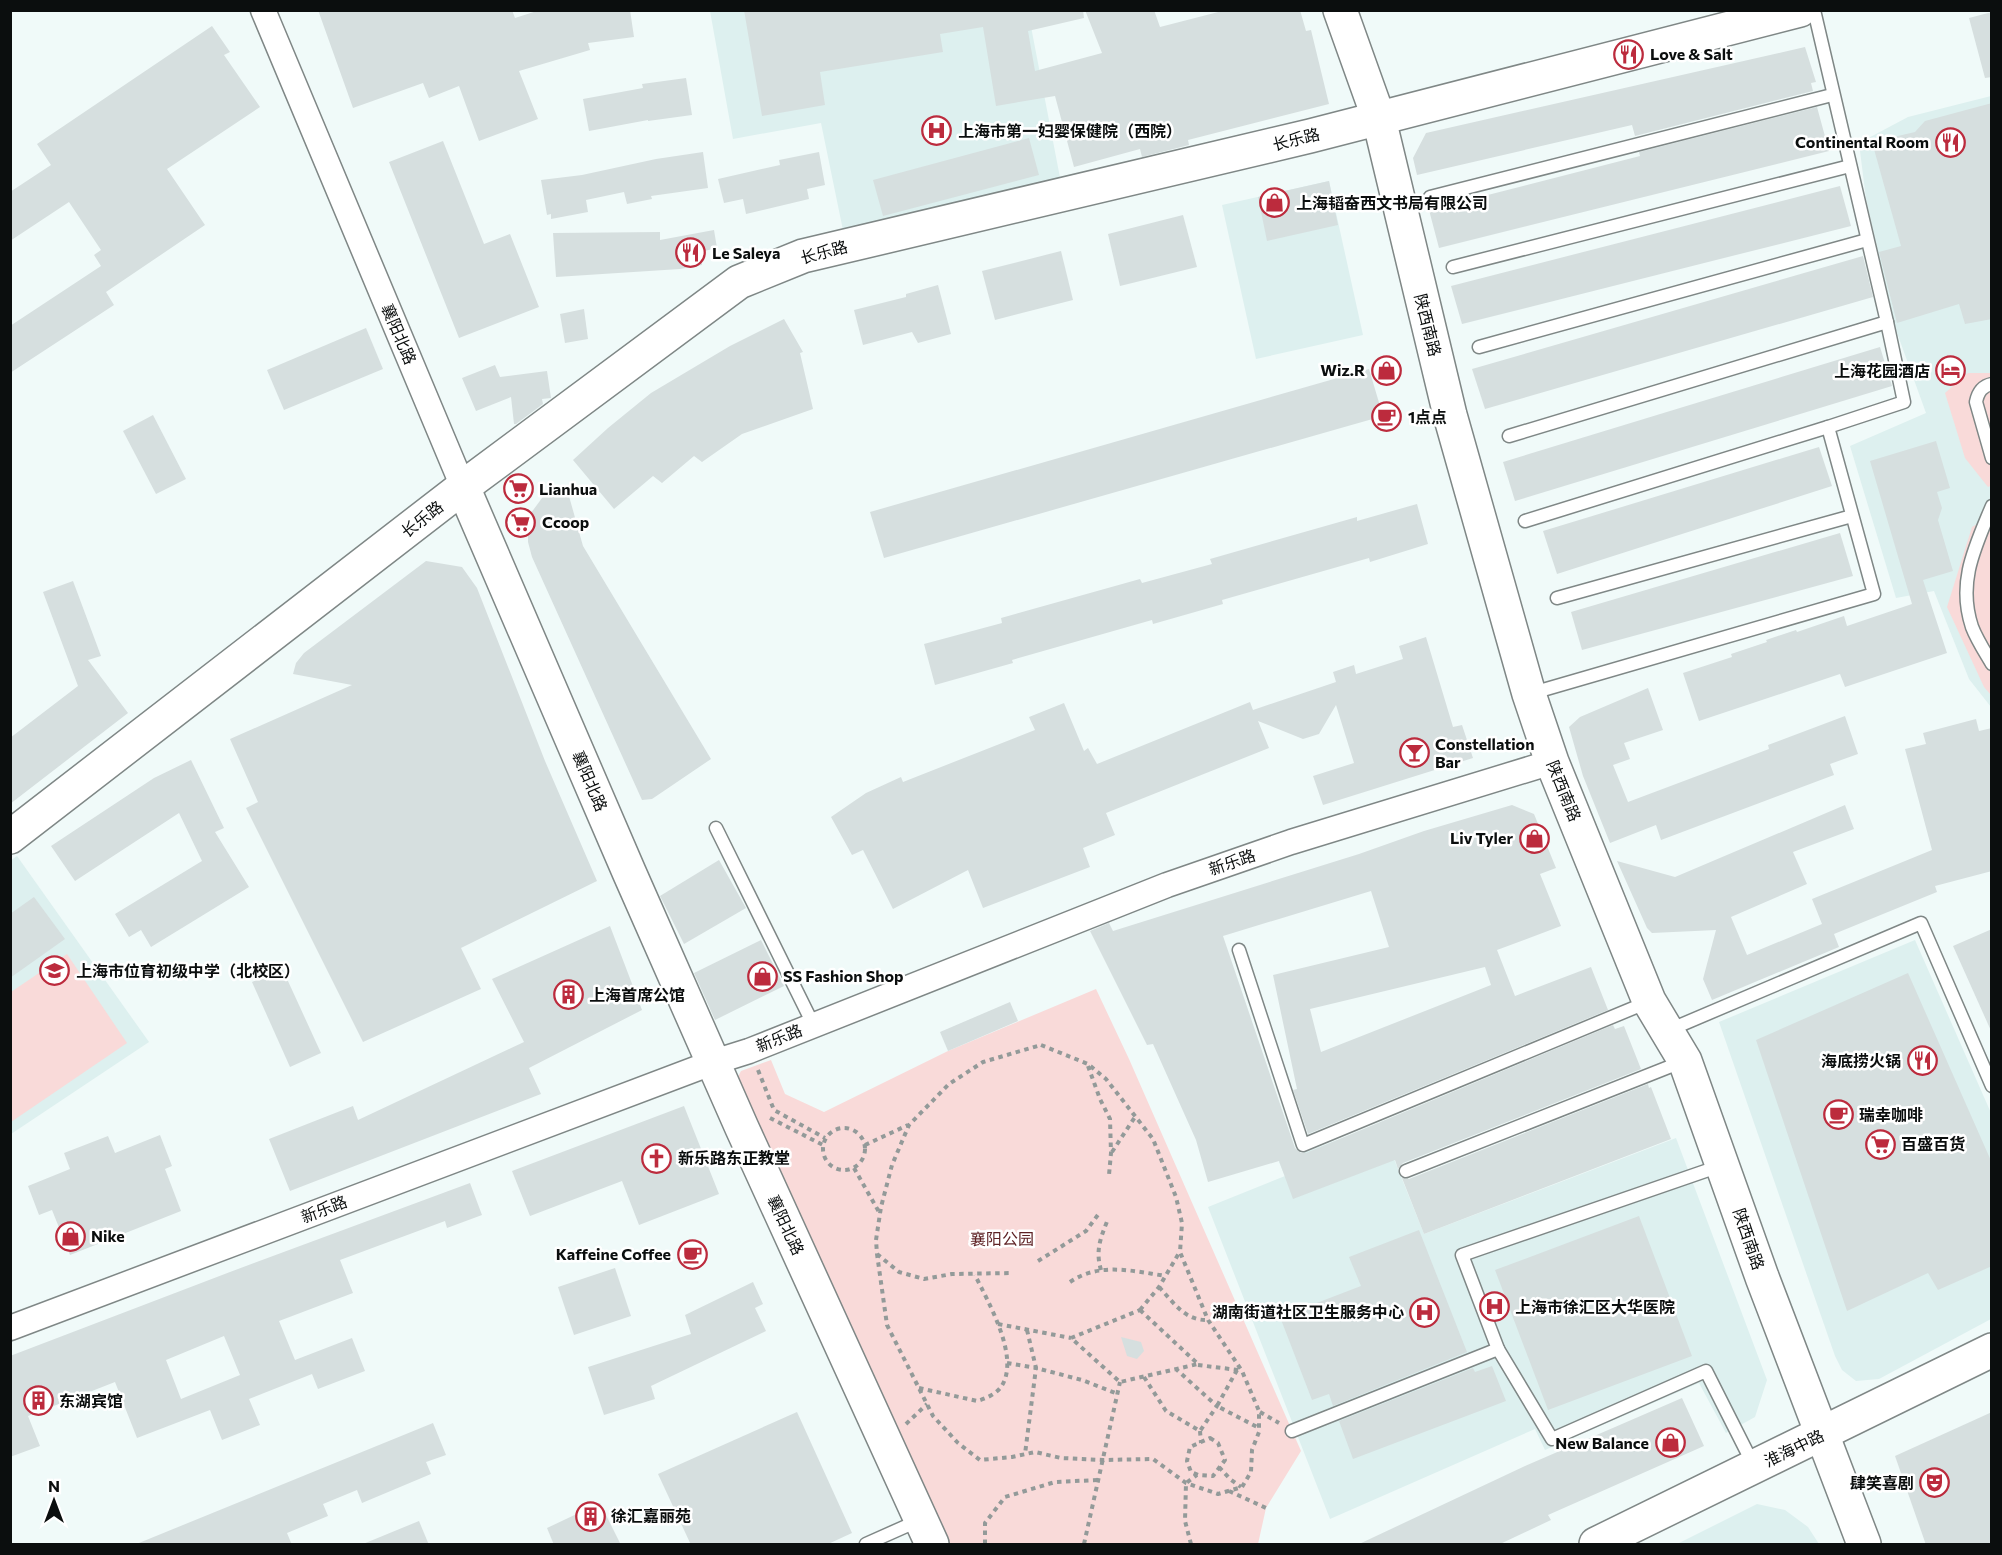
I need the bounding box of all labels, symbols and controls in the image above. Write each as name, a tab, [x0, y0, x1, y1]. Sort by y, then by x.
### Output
restaurant icon: Love & Salt	[1613, 38, 1645, 70]
place label: Love & Salt	[1650, 44, 1733, 63]
hospital icon: 上海市第一妇婴保健院（西院）	[921, 115, 953, 147]
place label: 上海市第一妇婴保健院（西院）	[958, 121, 1182, 140]
street label: 长乐路	[1270, 123, 1321, 154]
restaurant icon: Continental Room	[1934, 126, 1966, 158]
place label: Continental Room	[1795, 132, 1929, 151]
shop icon: 上海韬奋西文书局有限公司	[1259, 187, 1291, 219]
place label: 上海韬奋西文书局有限公司	[1296, 193, 1488, 212]
street label: 长乐路	[798, 236, 850, 267]
restaurant icon: Le Saleya	[675, 237, 707, 269]
place label: Le Saleya	[712, 243, 780, 262]
street label: 陕西南路	[1412, 292, 1445, 358]
street label: 襄阳北路	[378, 301, 421, 367]
shop icon: Wiz.R	[1370, 354, 1402, 386]
hotel icon: 上海花园酒店	[1935, 355, 1967, 387]
place label: Wiz.R	[1320, 360, 1365, 379]
place label: 上海花园酒店	[1834, 361, 1930, 380]
cafe icon: 1点点	[1371, 401, 1403, 433]
place label: 1点点	[1408, 407, 1447, 426]
supermarket icon: Lianhua	[502, 473, 534, 505]
place label: Lianhua	[539, 479, 597, 498]
street label: 长乐路	[397, 496, 446, 541]
supermarket icon: Ccoop	[505, 506, 537, 538]
place label: Ccoop	[542, 512, 589, 531]
place label: Constellation Bar	[1435, 734, 1534, 771]
bar icon: Constellation Bar	[1398, 737, 1430, 769]
street label: 襄阳北路	[569, 748, 612, 814]
street label: 陕西南路	[1544, 758, 1585, 824]
shop icon: Liv Tyler	[1518, 822, 1550, 854]
place label: Liv Tyler	[1450, 828, 1513, 847]
street label: 新乐路	[1206, 845, 1258, 878]
school or university icon: 上海市位育初级中学（北校区）	[39, 955, 71, 987]
shop icon: SS Fashion Shop	[746, 960, 778, 992]
place label: 上海市位育初级中学（北校区）	[76, 961, 300, 980]
place label: SS Fashion Shop	[783, 966, 904, 985]
building icon: 上海首席公馆	[552, 979, 584, 1011]
place label: 上海首席公馆	[589, 985, 685, 1004]
street label: 新乐路	[753, 1020, 805, 1055]
restaurant icon: 海底捞火锅	[1906, 1045, 1938, 1077]
place label: 海底捞火锅	[1821, 1051, 1901, 1070]
cafe icon: 瑞幸咖啡	[1822, 1099, 1854, 1131]
place label: 瑞幸咖啡	[1859, 1105, 1923, 1124]
supermarket icon: 百盛百货	[1864, 1128, 1896, 1160]
place label: 百盛百货	[1901, 1134, 1965, 1153]
church icon: 新乐路东正教堂	[641, 1142, 673, 1174]
place label: 新乐路东正教堂	[678, 1148, 790, 1167]
street label: 新乐路	[298, 1191, 350, 1226]
street label: 襄阳北路	[764, 1192, 809, 1258]
street label: 陕西南路	[1730, 1205, 1769, 1272]
shop icon: Nike	[54, 1220, 86, 1252]
place label: Nike	[91, 1226, 125, 1245]
park label: 襄阳公园	[970, 1229, 1034, 1248]
cafe icon: Kaffeine Coffee	[676, 1238, 708, 1270]
place label: Kaffeine Coffee	[556, 1244, 671, 1263]
hospital icon: 上海市徐汇区大华医院	[1478, 1291, 1510, 1323]
hospital icon: 湖南街道社区卫生服务中心	[1409, 1296, 1441, 1328]
place label: 上海市徐汇区大华医院	[1515, 1297, 1675, 1316]
place label: 湖南街道社区卫生服务中心	[1212, 1302, 1404, 1321]
building icon: 东湖宾馆	[22, 1385, 54, 1417]
place label: 东湖宾馆	[59, 1391, 123, 1410]
street label: 淮海中路	[1761, 1425, 1827, 1470]
shop icon: New Balance	[1654, 1427, 1686, 1459]
place label: New Balance	[1555, 1433, 1649, 1452]
theatre icon: 肆笑喜剧	[1919, 1467, 1951, 1499]
north arrow	[24, 1471, 84, 1531]
place label: 肆笑喜剧	[1850, 1473, 1914, 1492]
text: N	[48, 1476, 60, 1495]
building icon: 徐汇嘉丽苑	[574, 1500, 606, 1532]
place label: 徐汇嘉丽苑	[611, 1506, 691, 1525]

